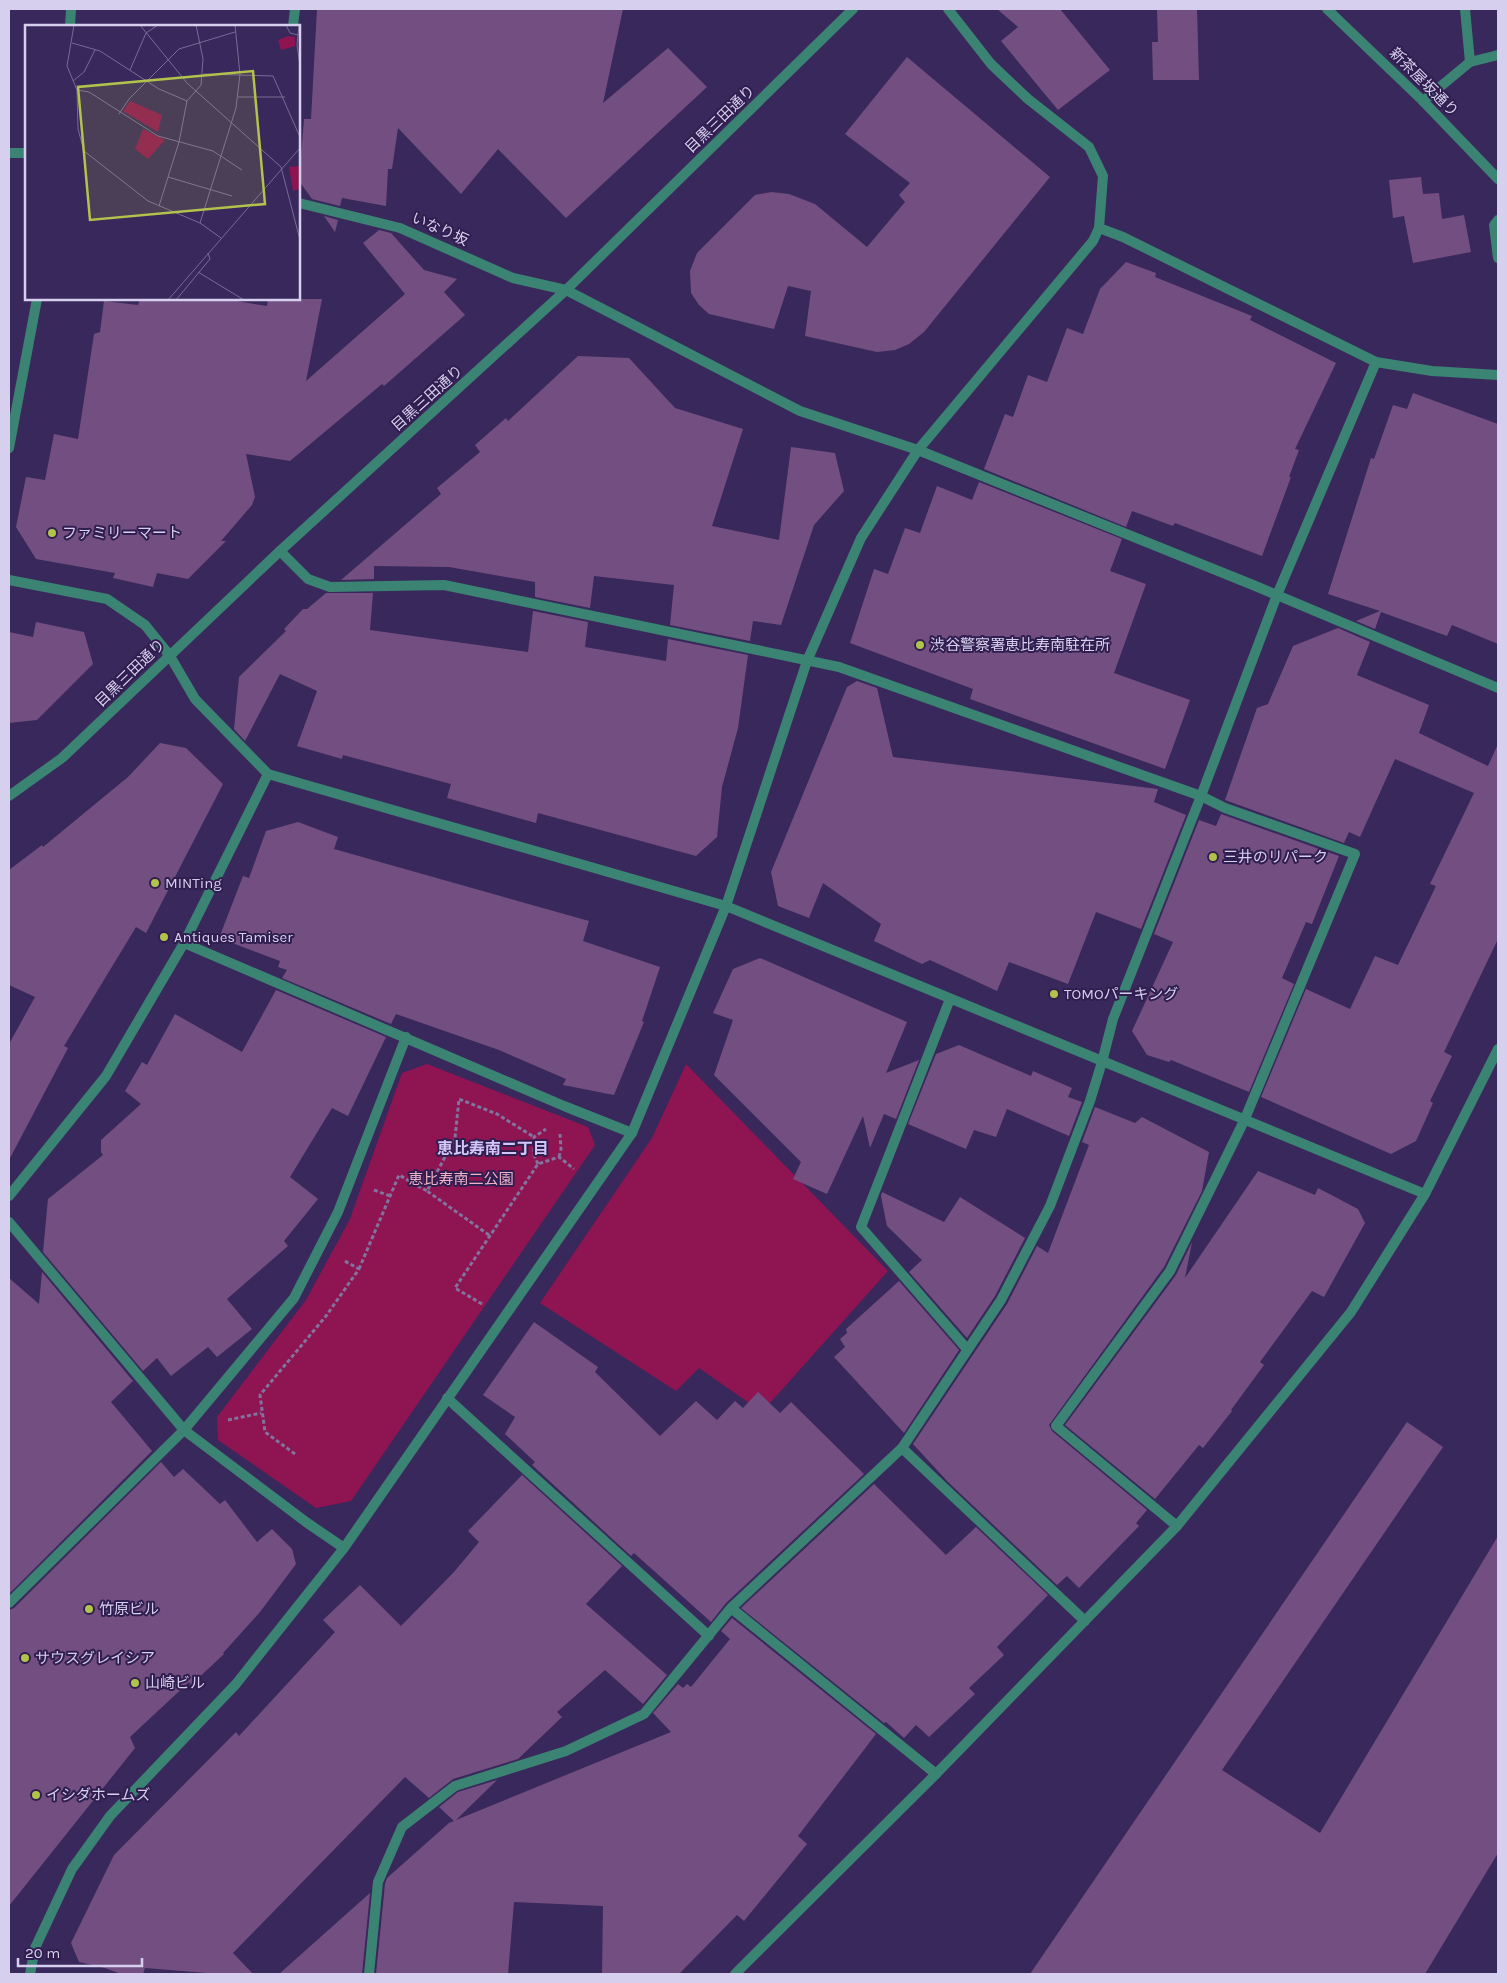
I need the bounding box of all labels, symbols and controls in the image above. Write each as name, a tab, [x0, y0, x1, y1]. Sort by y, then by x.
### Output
inset map	[25, 25, 300, 300]
street label: 新茶屋坂通り	[1386, 44, 1462, 120]
street label: 目黒三田通り	[681, 81, 759, 157]
street label: いなり坂	[409, 209, 471, 249]
street label: 目黒三田通り	[388, 361, 466, 435]
place label: ファミリーマート	[62, 524, 182, 542]
marker: ファミリーマート	[46, 527, 58, 539]
street label: 目黒三田通り	[91, 635, 169, 711]
place label: 渋谷警察署恵比寿南駐在所	[930, 636, 1110, 654]
marker: 渋谷警察署恵比寿南駐在所	[914, 639, 926, 651]
place label: 三井のリパーク	[1223, 848, 1328, 866]
marker: 三井のリパーク	[1207, 851, 1219, 863]
place label: MINTing	[165, 874, 222, 892]
marker: MINTing	[149, 877, 161, 889]
place label: Antiques Tamiser	[174, 928, 293, 946]
marker: Antiques Tamiser	[158, 931, 170, 943]
place label: TOMOパーキング	[1064, 985, 1178, 1003]
marker: TOMOパーキング	[1048, 988, 1060, 1000]
district label: 恵比寿南二丁目	[437, 1139, 549, 1158]
park label: 恵比寿南二公園	[408, 1170, 514, 1188]
place label: 竹原ビル	[99, 1600, 159, 1618]
marker: 竹原ビル	[83, 1603, 95, 1615]
place label: サウスグレイシア	[35, 1649, 155, 1667]
marker: サウスグレイシア	[19, 1652, 31, 1664]
place label: 山崎ビル	[145, 1674, 205, 1692]
marker: 山崎ビル	[129, 1677, 141, 1689]
place label: イシダホームズ	[46, 1786, 151, 1804]
marker: イシダホームズ	[30, 1789, 42, 1801]
scale bar	[18, 1936, 141, 1968]
text: 20 m	[25, 1944, 60, 1962]

